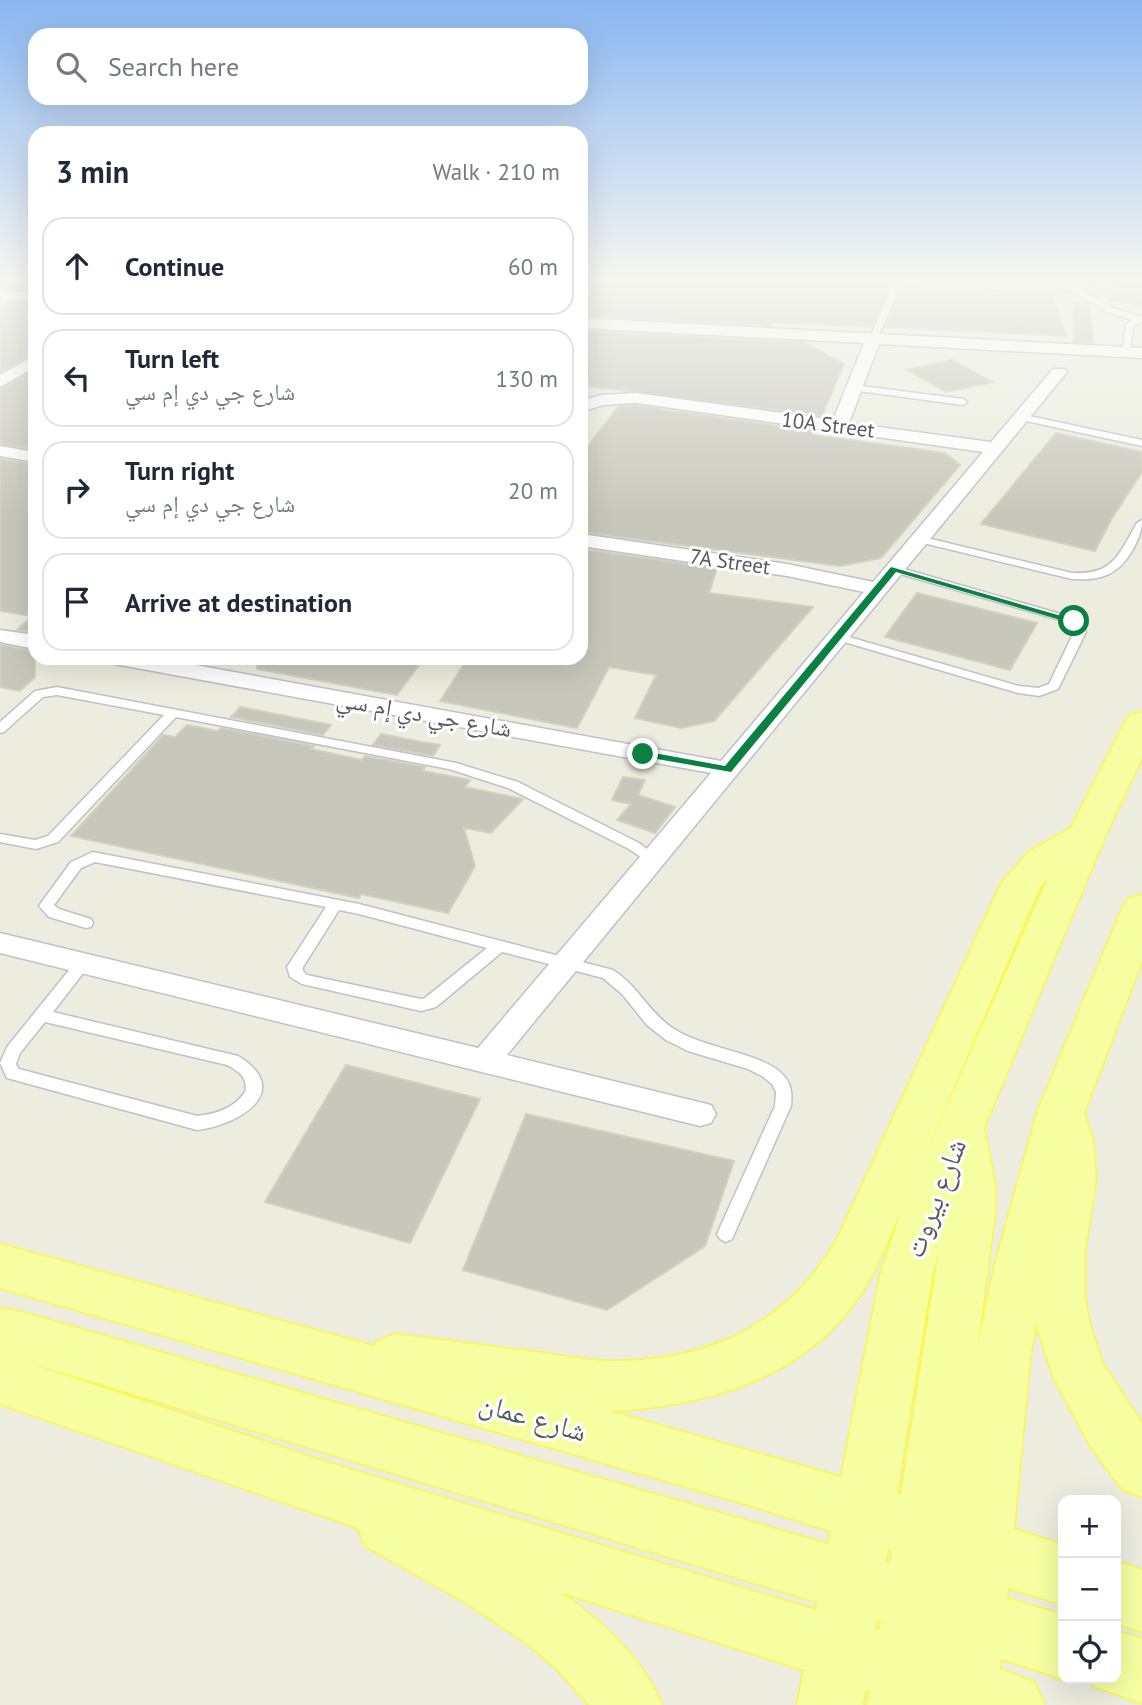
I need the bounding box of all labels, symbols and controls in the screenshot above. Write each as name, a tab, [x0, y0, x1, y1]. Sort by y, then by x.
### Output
search box	[28, 28, 588, 105]
icon: search	[52, 48, 90, 86]
text: Search here	[108, 50, 239, 83]
text: 3 min	[56, 152, 129, 191]
text: Walk · 210 m	[433, 157, 560, 186]
icon: ahead	[58, 247, 96, 285]
text: Continue	[125, 250, 224, 283]
text: 60 m	[508, 252, 558, 281]
text: Turn left	[125, 342, 219, 375]
icon: left	[58, 359, 96, 397]
text: 130 m	[496, 364, 558, 393]
text: شارع جي دي إم سي	[125, 377, 295, 406]
street label: 10A Street	[780, 405, 876, 444]
text: Turn right	[125, 454, 234, 487]
icon: right	[58, 471, 96, 509]
text: 20 m	[508, 476, 558, 505]
text: شارع جي دي إم سي	[125, 489, 295, 518]
street label: 7A Street	[688, 543, 772, 581]
icon: arrive	[58, 583, 96, 621]
text: Arrive at destination	[125, 586, 352, 619]
route start	[1058, 605, 1089, 636]
street label: شارع جي دي إم سي	[333, 683, 514, 748]
route end	[627, 738, 658, 769]
street label: شارع بيروت	[895, 1133, 974, 1263]
street label: شارع عمان	[475, 1384, 591, 1449]
map controls	[1058, 1495, 1121, 1684]
button: +	[1058, 1495, 1121, 1558]
button: −	[1058, 1558, 1121, 1621]
button: locate	[1058, 1621, 1121, 1684]

